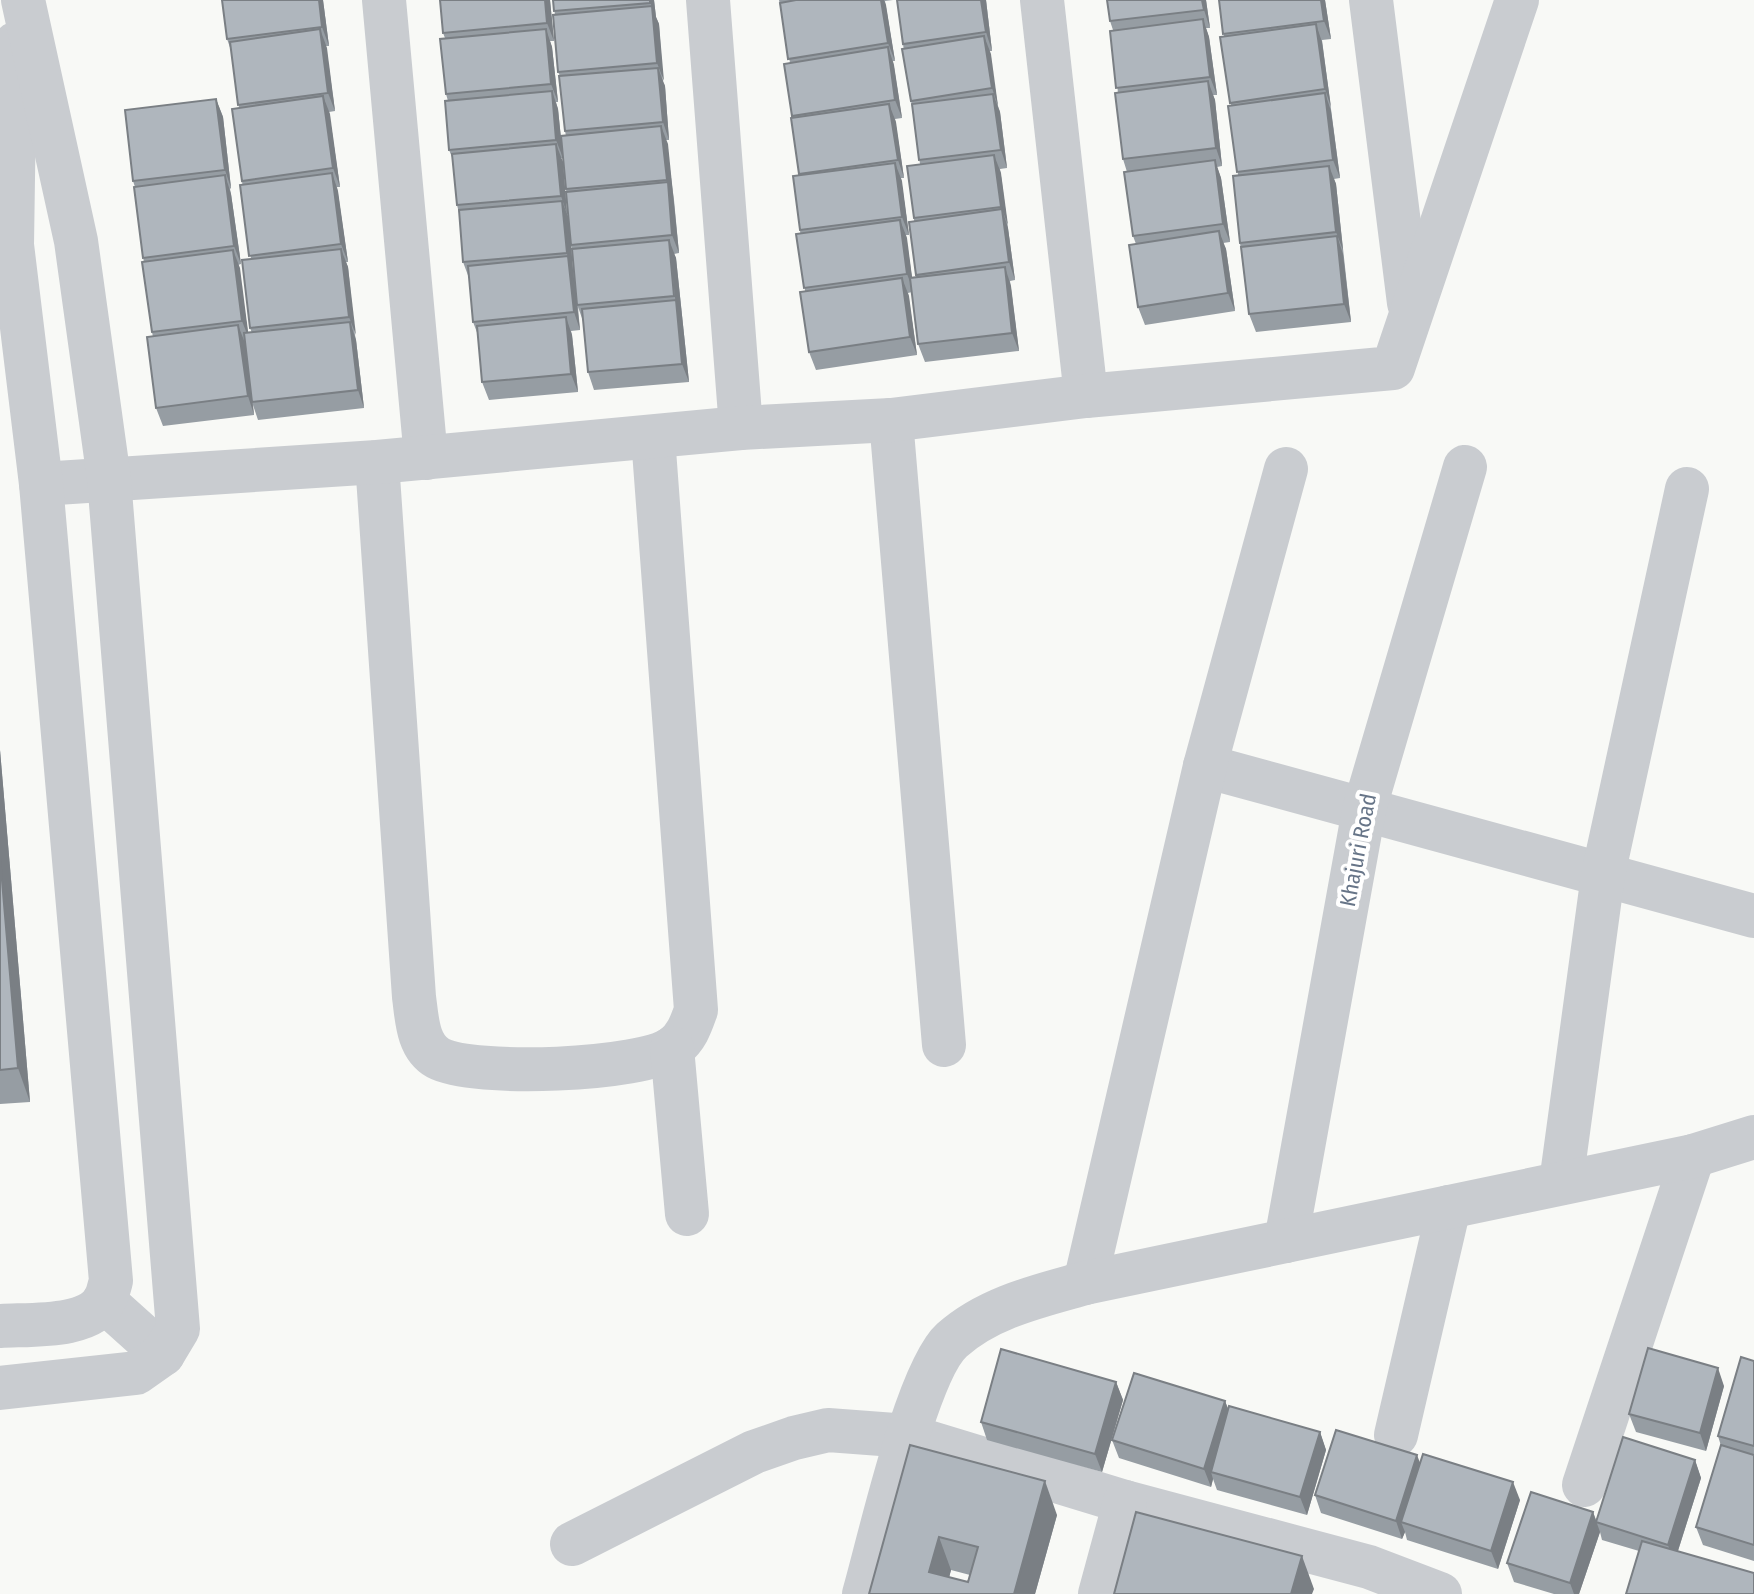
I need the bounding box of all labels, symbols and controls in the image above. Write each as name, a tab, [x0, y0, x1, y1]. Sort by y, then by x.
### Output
street label: Khajuri Road	[1334, 791, 1382, 909]

